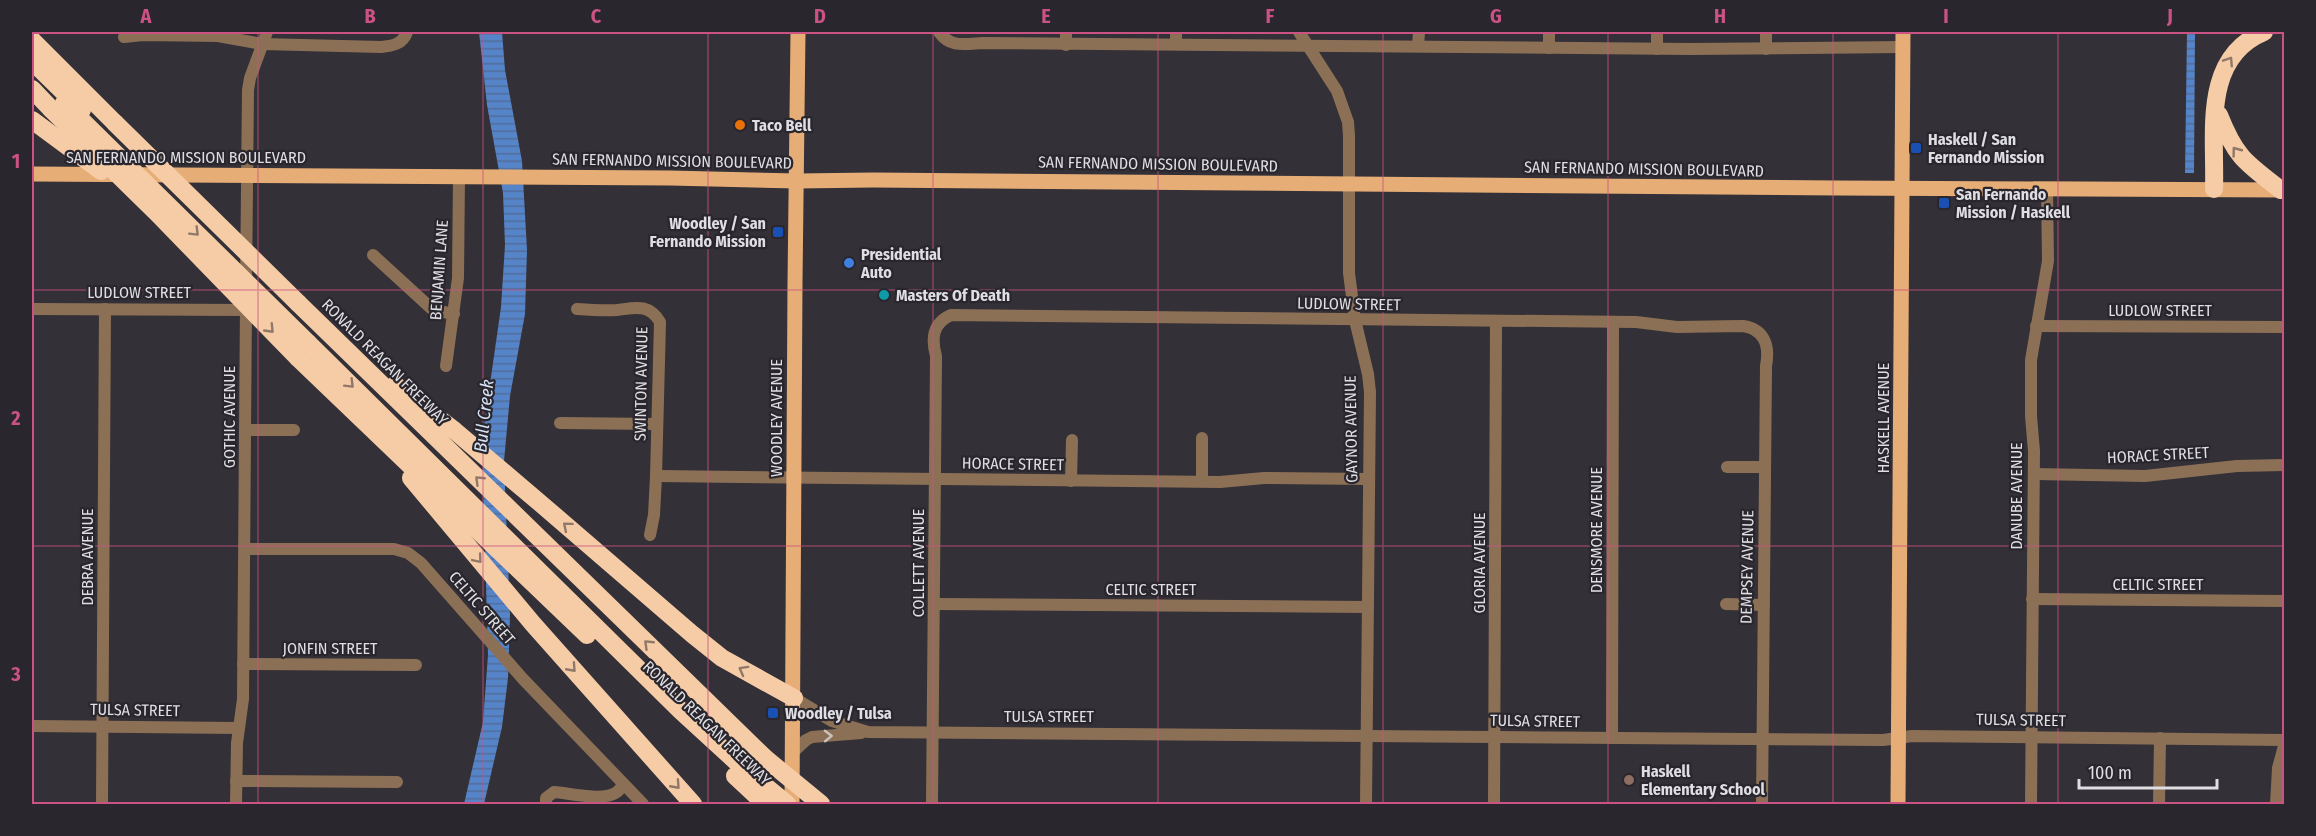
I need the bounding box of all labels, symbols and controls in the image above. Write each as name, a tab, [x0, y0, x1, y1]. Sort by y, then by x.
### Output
text: A	[140, 4, 153, 28]
text: B	[364, 4, 376, 28]
text: C	[591, 4, 602, 28]
text: D	[814, 4, 826, 28]
text: E	[1041, 4, 1051, 28]
text: F	[1266, 4, 1275, 28]
text: G	[1490, 4, 1502, 28]
text: H	[1714, 4, 1726, 28]
text: I	[1943, 4, 1949, 28]
text: J	[2166, 4, 2173, 28]
one-way arrow	[2222, 57, 2233, 68]
place label: Taco Bell	[752, 116, 812, 135]
marker: Taco Bell	[733, 118, 747, 132]
place label: Haskell / San Fernando Mission	[1928, 130, 2044, 167]
marker: Haskell / San Fernando Mission	[1909, 141, 1923, 155]
one-way arrow	[2232, 147, 2243, 158]
street label: SAN FERNANDO MISSION BOULEVARD	[66, 148, 306, 167]
text: 1	[12, 149, 20, 173]
street label: SAN FERNANDO MISSION BOULEVARD	[552, 149, 792, 173]
street label: SAN FERNANDO MISSION BOULEVARD	[1038, 152, 1278, 176]
street label: SAN FERNANDO MISSION BOULEVARD	[1524, 157, 1764, 181]
place label: San Fernando Mission / Haskell	[1956, 185, 2071, 222]
marker: San Fernando Mission / Haskell	[1937, 196, 1951, 210]
place label: Woodley / San Fernando Mission	[650, 214, 766, 251]
street label: BENJAMIN LANE	[426, 219, 452, 321]
one-way arrow	[188, 225, 199, 236]
marker: Woodley / San Fernando Mission	[771, 225, 785, 239]
place label: Presidential Auto	[860, 245, 942, 282]
marker: Presidential Auto	[842, 256, 856, 270]
street label: LUDLOW STREET	[87, 283, 191, 302]
place label: Masters Of Death	[896, 286, 1010, 305]
marker: Masters Of Death	[877, 288, 891, 302]
street label: LUDLOW STREET	[1297, 294, 1402, 314]
street label: RONALD REAGAN FREEWAY	[318, 295, 452, 429]
street label: LUDLOW STREET	[2108, 301, 2212, 320]
one-way arrow	[263, 322, 274, 332]
street label: SWINTON AVENUE	[631, 327, 651, 441]
street label: WOODLEY AVENUE	[767, 359, 786, 477]
street label: HASKELL AVENUE	[1874, 363, 1893, 473]
street label: GOTHIC AVENUE	[220, 366, 239, 468]
street label: GAYNOR AVENUE	[1341, 375, 1361, 483]
one-way arrow	[342, 377, 353, 388]
water label: Bull Creek	[469, 378, 499, 454]
text: 2	[10, 406, 21, 430]
street label: DANUBE AVENUE	[2007, 442, 2026, 550]
street label: HORACE STREET	[2106, 443, 2210, 467]
street label: HORACE STREET	[962, 454, 1065, 474]
street label: DENSMORE AVENUE	[1587, 467, 1606, 593]
one-way arrow	[475, 477, 486, 488]
street label: DEBRA AVENUE	[78, 509, 97, 605]
street label: COLLETT AVENUE	[909, 509, 928, 617]
street label: DEMPSEY AVENUE	[1737, 510, 1757, 624]
street label: GLORIA AVENUE	[1470, 512, 1489, 614]
one-way arrow	[563, 522, 574, 533]
one-way arrow	[470, 552, 481, 563]
street label: CELTIC STREET	[445, 567, 519, 649]
street label: CELTIC STREET	[2112, 575, 2204, 594]
street label: CELTIC STREET	[1105, 580, 1197, 599]
street label: JONFIN STREET	[283, 639, 378, 658]
one-way arrow	[645, 640, 655, 651]
street label: RONALD REAGAN FREEWAY	[639, 657, 775, 789]
one-way arrow	[565, 661, 576, 672]
text: 3	[10, 662, 21, 686]
one-way arrow	[739, 666, 749, 677]
street label: TULSA STREET	[90, 700, 181, 720]
place label: Woodley / Tulsa	[785, 704, 892, 723]
marker: Woodley / Tulsa	[766, 706, 780, 720]
street label: TULSA STREET	[1004, 707, 1095, 726]
street label: TULSA STREET	[1976, 710, 2067, 730]
street label: TULSA STREET	[1490, 711, 1581, 731]
one-way arrow	[823, 730, 832, 742]
scale bar	[2079, 752, 2217, 790]
place label: Haskell Elementary School	[1641, 762, 1766, 799]
text: 100 m	[2088, 762, 2132, 784]
marker: Haskell Elementary School	[1622, 773, 1636, 787]
one-way arrow	[669, 779, 680, 789]

